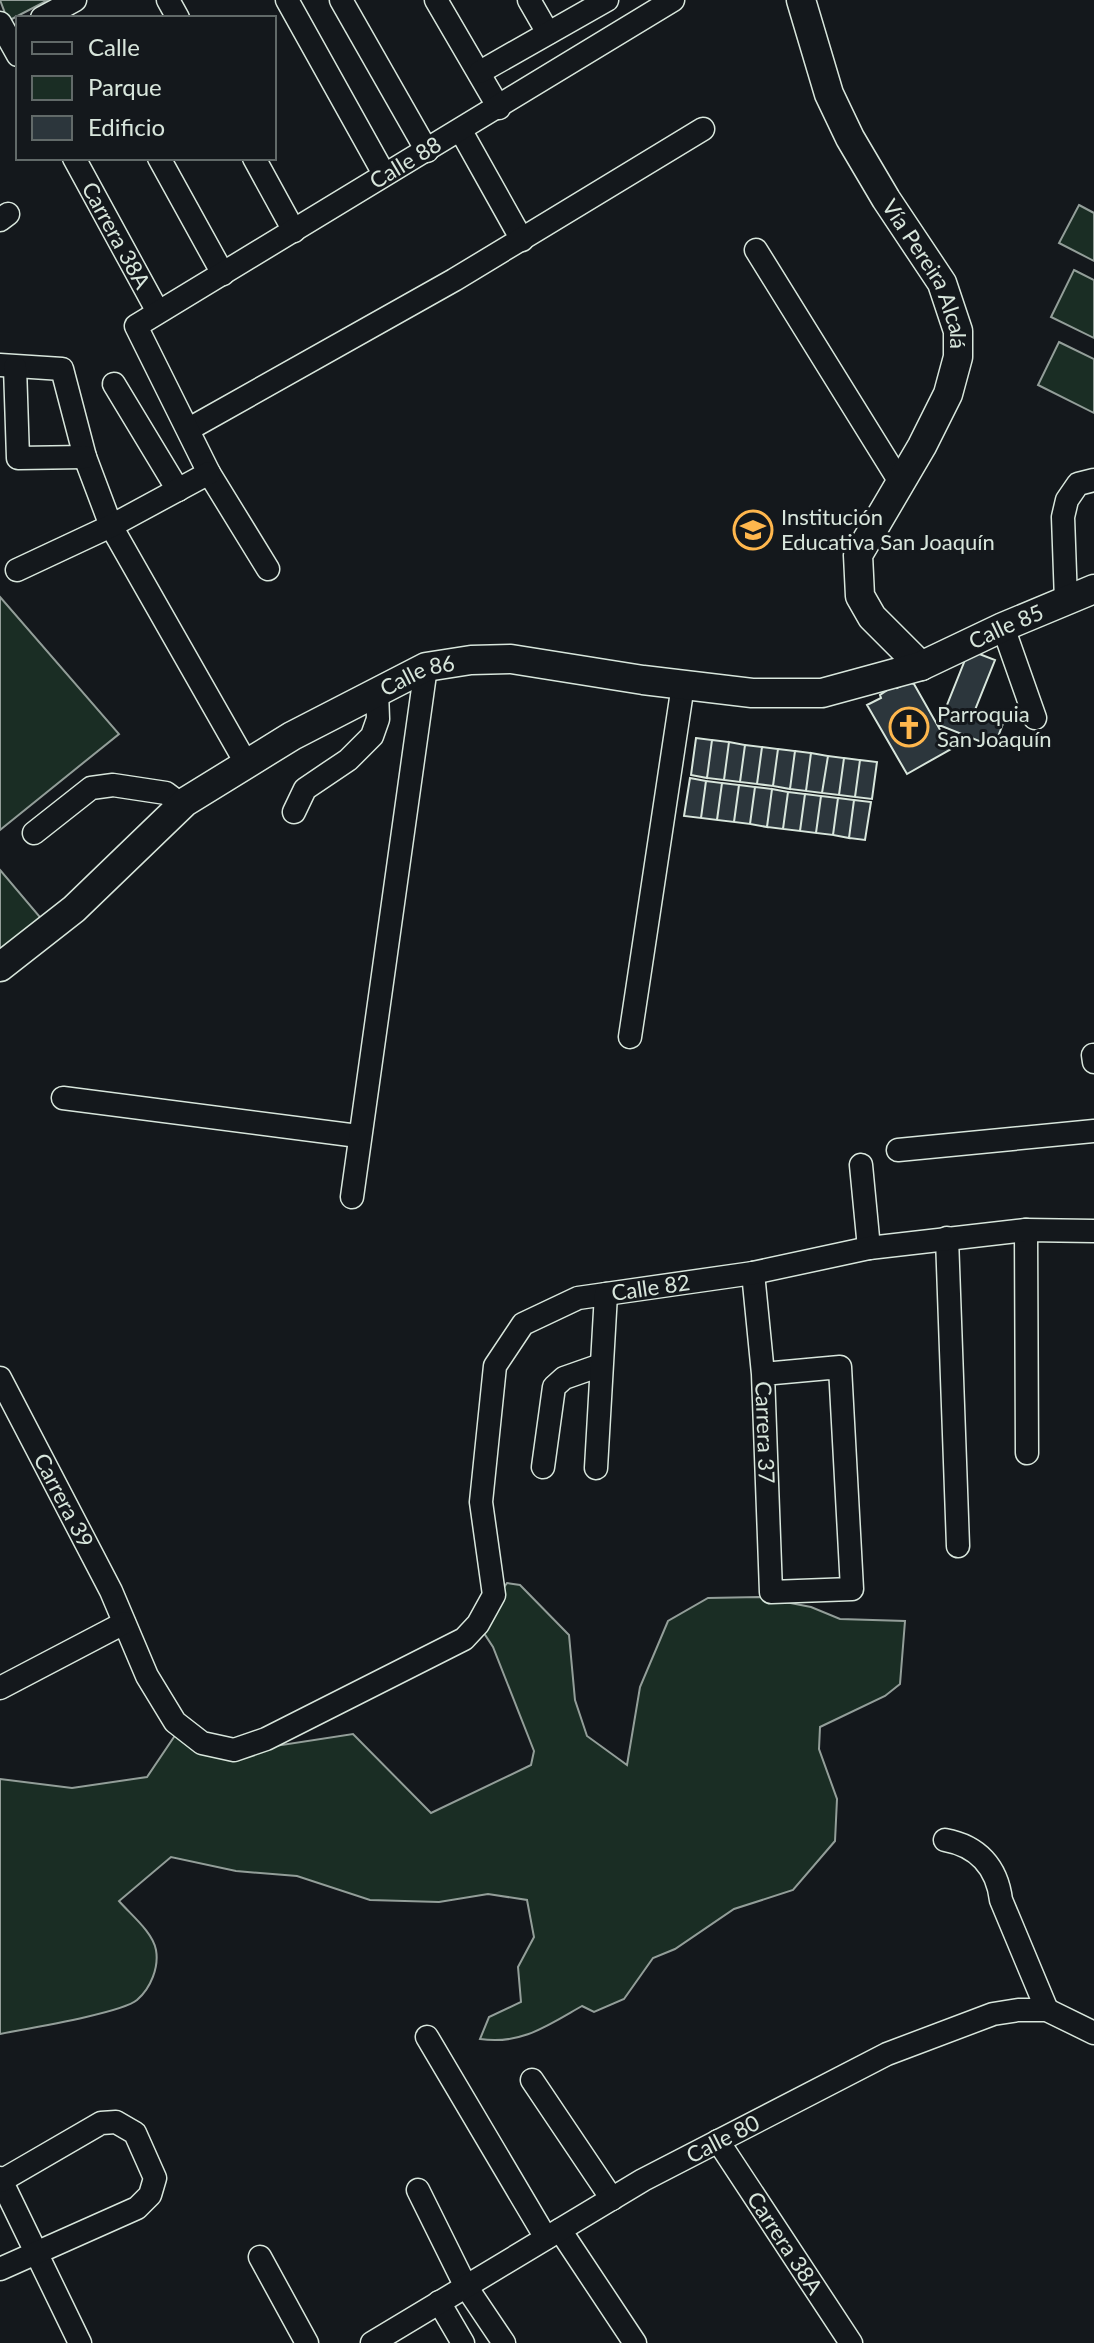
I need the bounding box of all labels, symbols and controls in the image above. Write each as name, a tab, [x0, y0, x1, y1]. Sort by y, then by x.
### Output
legend	[16, 16, 276, 160]
text: Calle	[88, 32, 140, 61]
text: Parque	[88, 72, 162, 101]
text: Edificio	[88, 112, 165, 141]
street label: Calle 88	[364, 130, 446, 194]
street label: Carrera 38A	[77, 177, 157, 293]
street label: Vía Pereira Alcalá	[877, 194, 972, 349]
place label: Institución Educativa San Joaquín	[781, 503, 995, 555]
school or university icon: Institución Educativa San Joaquín	[732, 509, 774, 551]
street label: Calle 85	[964, 598, 1047, 654]
street label: Calle 86	[375, 649, 456, 701]
place label: Parroquia San Joaquín	[937, 700, 1051, 752]
church icon: Parroquia San Joaquín	[888, 706, 930, 748]
street label: Calle 82	[610, 1268, 692, 1306]
street label: Carrera 37	[750, 1381, 781, 1484]
street label: Carrera 39	[28, 1448, 100, 1552]
street label: Calle 80	[681, 2108, 764, 2168]
street label: Carrera 38A	[742, 2186, 829, 2299]

